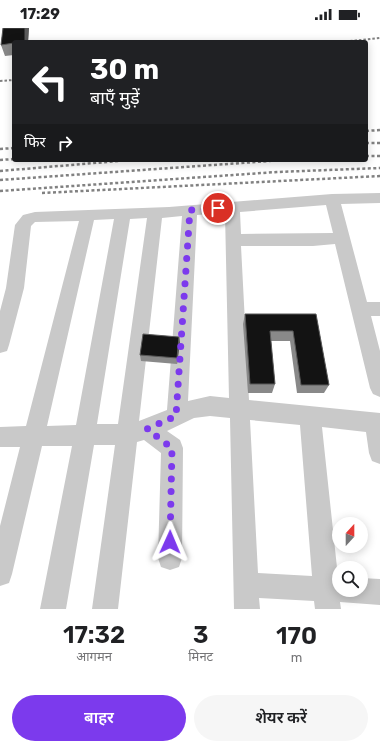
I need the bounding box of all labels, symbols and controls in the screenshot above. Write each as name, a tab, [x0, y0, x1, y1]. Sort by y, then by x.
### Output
text: 17:29	[20, 5, 60, 23]
text: 30 m	[90, 53, 159, 86]
icon: left	[24, 56, 76, 108]
text: बाएँ मुड़ें	[90, 87, 140, 109]
icon: right	[54, 132, 76, 154]
text: फिर	[24, 133, 46, 151]
pin	[201, 191, 235, 225]
icon: arrive	[207, 197, 229, 219]
north arrow	[332, 517, 368, 553]
map controls	[332, 517, 368, 597]
position arrow	[149, 521, 191, 563]
button: search	[332, 561, 368, 597]
text: 17:32	[63, 621, 125, 649]
text: 3	[193, 621, 208, 649]
text: 170	[276, 622, 317, 650]
text: आगमन	[76, 649, 112, 664]
text: मिनट	[188, 649, 213, 664]
text: m	[291, 650, 302, 665]
button: बाहर	[12, 695, 186, 741]
button: शेयर करें	[194, 695, 368, 741]

